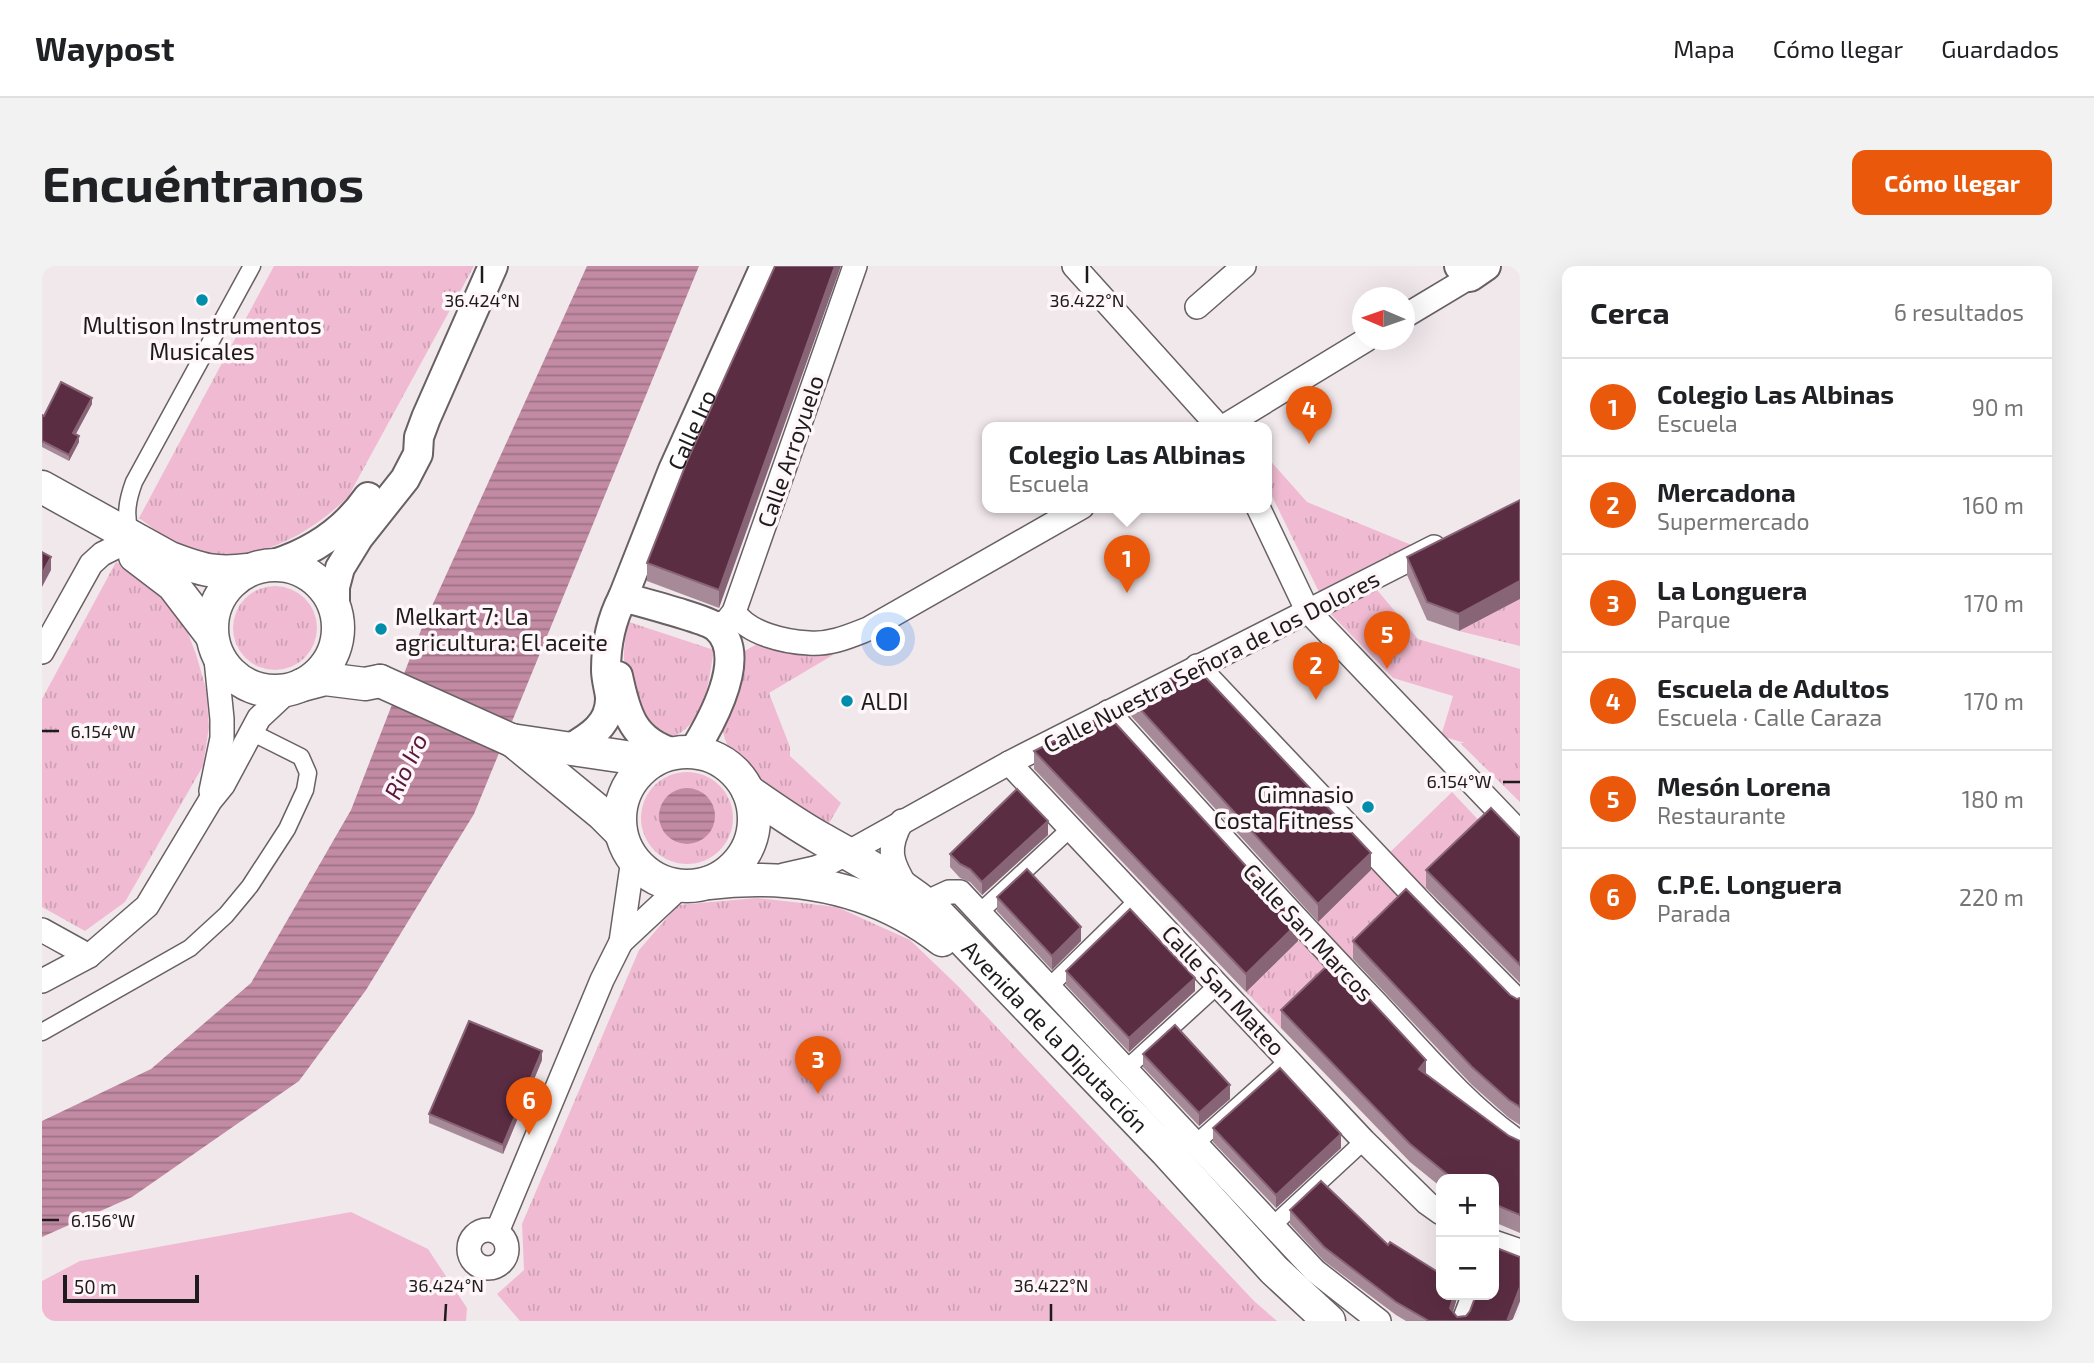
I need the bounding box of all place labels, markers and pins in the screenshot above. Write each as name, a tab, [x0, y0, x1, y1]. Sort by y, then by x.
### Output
marker: Multison Instrumentos Musicales	[194, 292, 210, 308]
place label: Multison Instrumentos Musicales	[82, 311, 322, 365]
pin: 4	[1286, 386, 1332, 444]
pin: 1	[1104, 535, 1150, 593]
place label: Melkart 7: La agricultura: El aceite	[395, 602, 608, 656]
pin: 5	[1364, 611, 1410, 669]
marker: Melkart 7: La agricultura: El aceite	[373, 621, 389, 637]
pin: 2	[1293, 642, 1339, 700]
place label: ALDI	[861, 687, 908, 715]
marker: ALDI	[839, 693, 855, 709]
place label: Gimnasio Costa Fitness	[1214, 780, 1354, 834]
marker: Gimnasio Costa Fitness	[1360, 799, 1376, 815]
pin: 3	[795, 1036, 841, 1094]
pin: 6	[506, 1077, 552, 1135]

